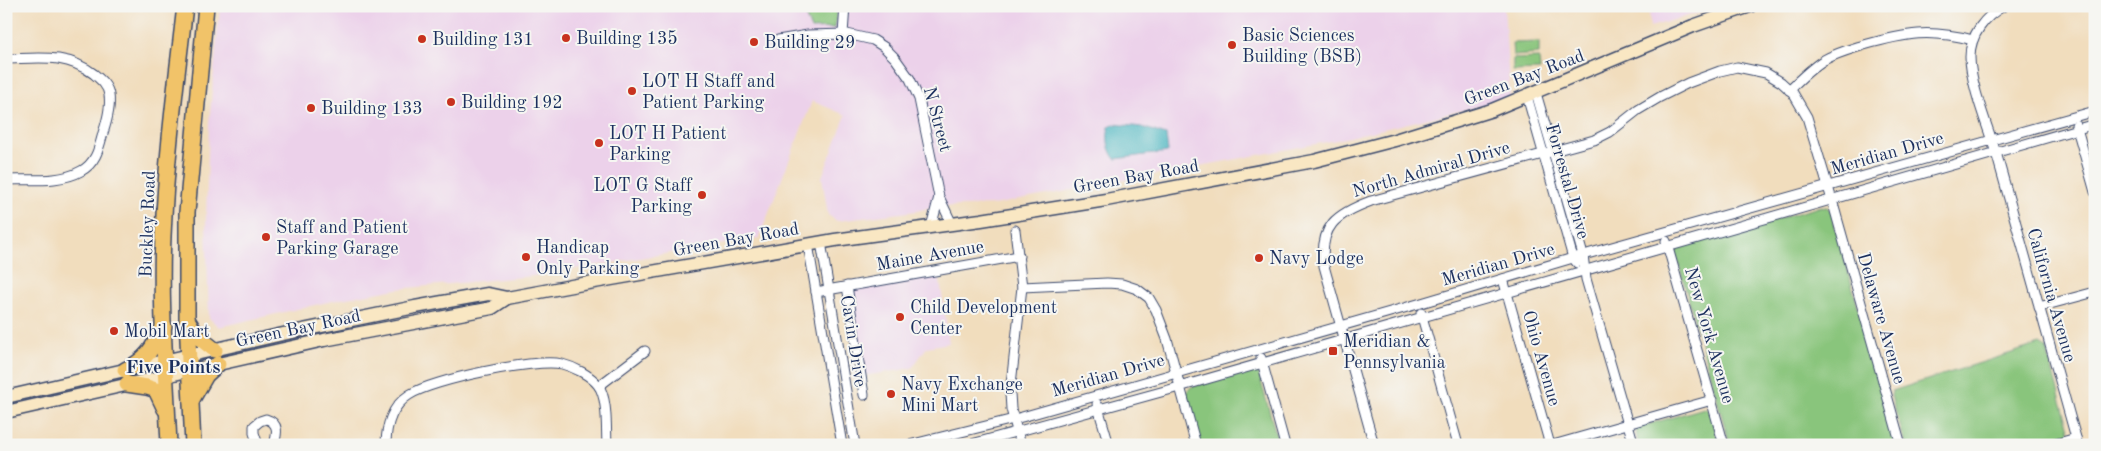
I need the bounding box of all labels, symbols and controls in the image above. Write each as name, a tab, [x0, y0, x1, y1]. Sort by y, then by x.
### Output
place label: Basic Sciences Building (BSB)	[1242, 27, 1362, 66]
place label: Building 135	[576, 30, 678, 48]
place label: Building 131	[432, 31, 534, 49]
marker: Building 135	[560, 32, 572, 44]
marker: Building 131	[416, 33, 428, 45]
place label: Building 29	[764, 34, 855, 52]
marker: Building 29	[748, 36, 760, 48]
marker: Basic Sciences Building (BSB)	[1226, 39, 1238, 51]
street label: Green Bay Road	[1462, 47, 1587, 109]
place label: LOT H Staff and Patient Parking	[642, 73, 775, 112]
marker: LOT H Staff and Patient Parking	[626, 85, 638, 97]
street label: N Street	[920, 85, 954, 154]
place label: Building 192	[461, 94, 563, 112]
marker: Building 192	[445, 96, 457, 108]
place label: Building 133	[321, 100, 423, 118]
marker: Building 133	[305, 102, 317, 114]
street label: Forrestal Drive	[1542, 122, 1592, 241]
place label: LOT H Patient Parking	[609, 125, 727, 164]
street label: Meridian Drive	[1829, 129, 1946, 179]
marker: LOT H Patient Parking	[593, 137, 605, 149]
street label: North Admiral Drive	[1350, 139, 1512, 201]
street label: Green Bay Road	[1072, 157, 1200, 197]
street label: Buckley Road	[137, 170, 159, 278]
place label: LOT G Staff Parking	[593, 177, 693, 216]
marker: LOT G Staff Parking	[696, 189, 708, 201]
place label: Staff and Patient Parking Garage	[276, 219, 408, 258]
street label: Green Bay Road	[672, 220, 800, 260]
street label: California Avenue	[2023, 226, 2079, 364]
marker: Staff and Patient Parking Garage	[260, 231, 272, 243]
street label: Maine Avenue	[875, 238, 985, 274]
place label: Handicap Only Parking	[536, 239, 639, 278]
street label: Meridian Drive	[1440, 240, 1557, 290]
place label: Navy Lodge	[1269, 250, 1364, 268]
marker: Handicap Only Parking	[520, 251, 532, 263]
street label: Delaware Avenue	[1854, 251, 1908, 386]
marker: Navy Lodge	[1253, 252, 1265, 264]
street label: New York Avenue	[1681, 265, 1737, 405]
street label: Cavin Drive	[837, 294, 869, 388]
place label: Child Development Center	[910, 299, 1057, 338]
street label: Green Bay Road	[234, 307, 362, 351]
street label: Ohio Avenue	[1519, 309, 1563, 408]
marker: Child Development Center	[894, 311, 906, 323]
place label: Mobil Mart	[124, 323, 210, 341]
marker: Mobil Mart	[108, 325, 120, 337]
place label: Meridian & Pennsylvania	[1343, 333, 1446, 372]
marker: Meridian & Pennsylvania	[1327, 345, 1339, 357]
street label: Meridian Drive	[1050, 351, 1167, 401]
district label: Five Points	[126, 359, 220, 378]
place label: Navy Exchange Mini Mart	[901, 376, 1023, 415]
marker: Navy Exchange Mini Mart	[885, 388, 897, 400]

